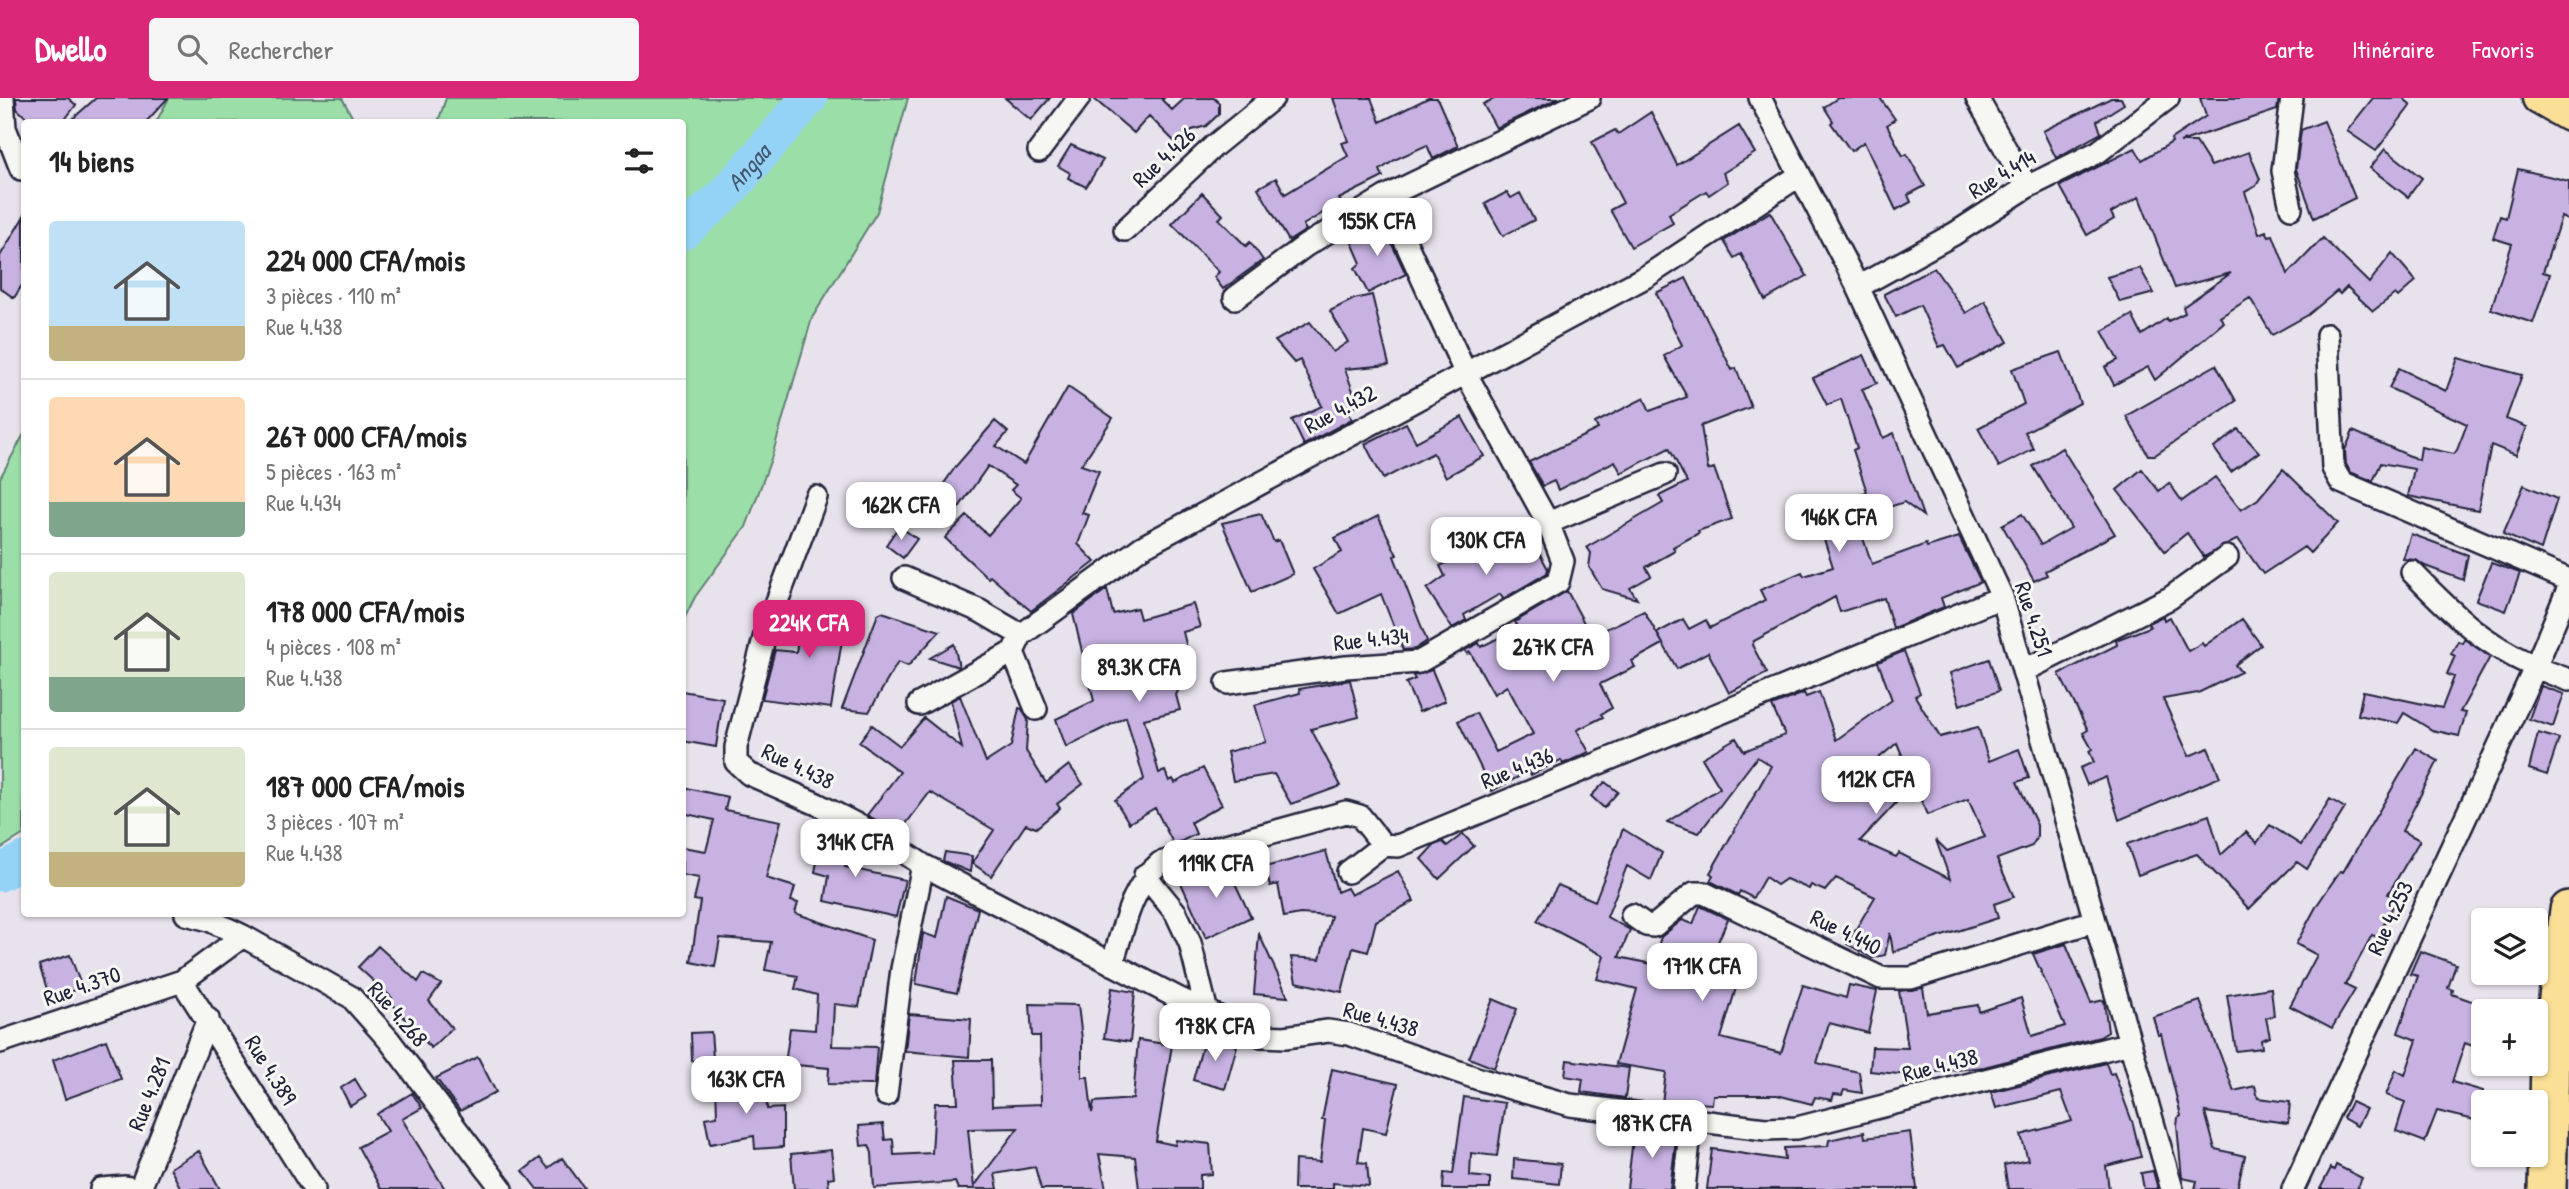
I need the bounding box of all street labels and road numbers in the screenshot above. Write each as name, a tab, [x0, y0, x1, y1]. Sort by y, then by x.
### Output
street label: Rue 4.426	[1125, 119, 1202, 194]
street label: Rue 4.414	[1962, 141, 2041, 206]
street label: Rue 4.432	[1298, 377, 1381, 440]
street label: Rue 4.251	[2008, 578, 2061, 660]
street label: Rue 4.434	[1332, 619, 1410, 658]
street label: Rue 4.438	[757, 735, 839, 796]
street label: Rue 4.436	[1476, 739, 1558, 796]
street label: Rue 4.253	[2359, 876, 2420, 960]
street label: Rue 4.440	[1806, 901, 1887, 962]
street label: Rue 4.370	[39, 958, 125, 1013]
street label: Rue 4.268	[361, 974, 436, 1053]
street label: Rue 4.438	[1340, 993, 1422, 1044]
street label: Rue 4.389	[238, 1029, 305, 1110]
street label: Rue 4.438	[1899, 1040, 1981, 1089]
street label: Rue 4.281	[120, 1052, 177, 1135]

